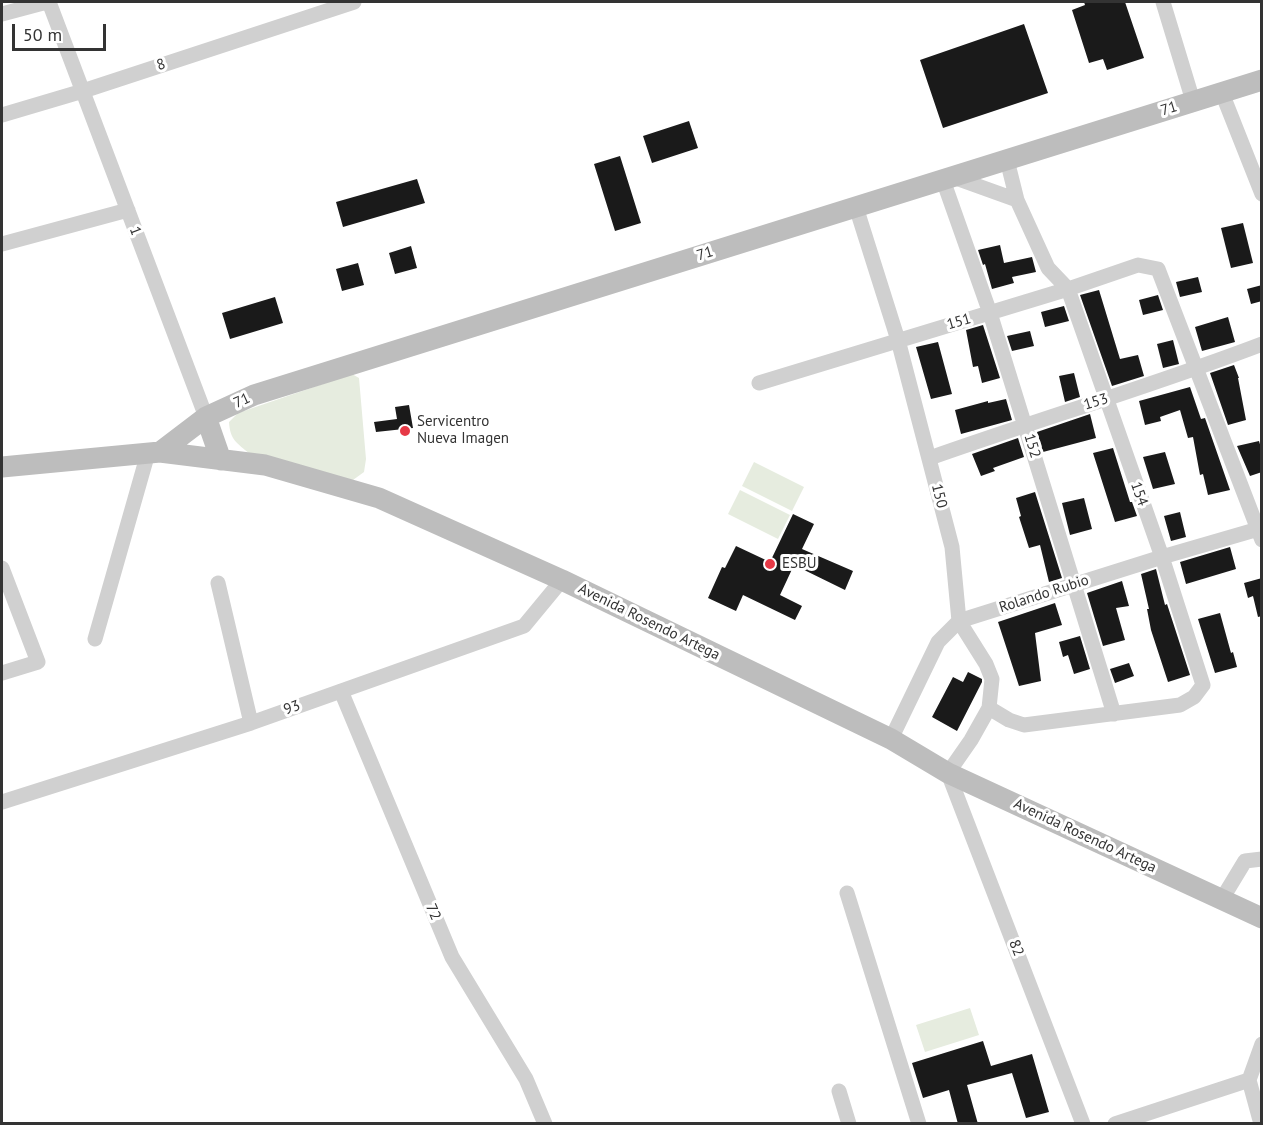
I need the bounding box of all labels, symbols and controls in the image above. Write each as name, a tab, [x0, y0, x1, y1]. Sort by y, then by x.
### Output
scale bar	[15, 12, 110, 50]
text: 50 m	[23, 23, 62, 46]
street label: 8	[154, 55, 168, 75]
street label: 71	[1159, 98, 1179, 120]
street label: 1	[125, 224, 145, 238]
street label: 71	[695, 243, 715, 265]
street label: 151	[945, 310, 973, 334]
street label: 71	[231, 389, 253, 413]
street label: 153	[1082, 390, 1110, 414]
place label: Servicentro Nueva Imagen	[417, 413, 509, 448]
marker: Servicentro Nueva Imagen	[398, 424, 412, 438]
street label: 152	[1020, 432, 1044, 460]
street label: 154	[1126, 479, 1152, 509]
street label: 150	[927, 482, 951, 510]
place label: ESBU	[782, 555, 817, 573]
marker: ESBU	[763, 557, 777, 571]
street label: Rolando Rubio	[997, 571, 1091, 617]
street label: Avenida Rosendo Artega	[575, 580, 723, 664]
street label: 93	[281, 697, 303, 719]
street label: Avenida Rosendo Artega	[1011, 795, 1159, 877]
street label: 72	[422, 901, 444, 923]
street label: 82	[1005, 937, 1027, 959]

